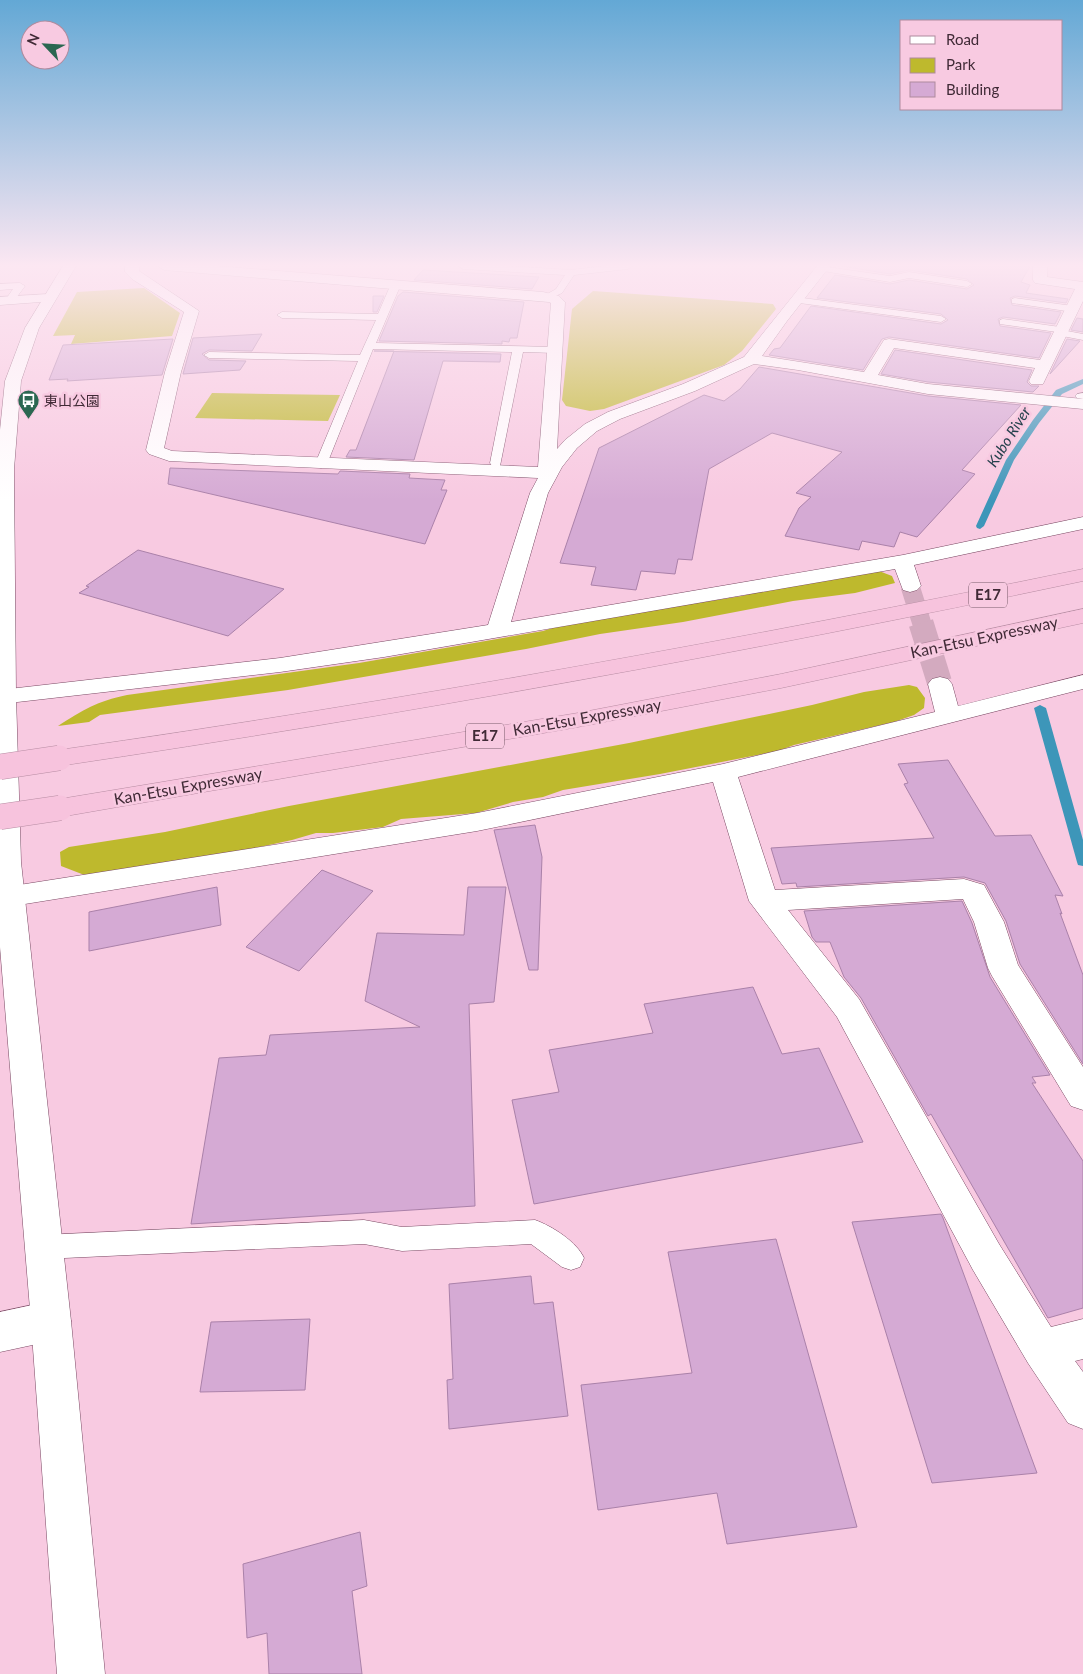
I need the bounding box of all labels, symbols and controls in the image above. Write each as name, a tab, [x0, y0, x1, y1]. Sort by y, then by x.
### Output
north arrow	[20, 20, 70, 70]
legend	[900, 20, 1063, 110]
text: Road	[946, 30, 979, 48]
text: N	[23, 31, 43, 48]
text: Park	[946, 55, 976, 73]
text: Building	[946, 80, 999, 98]
bus stop icon: 東山公園	[16, 389, 40, 420]
place label: 東山公園	[44, 392, 100, 409]
water label: Kubo River	[983, 402, 1034, 470]
road number: E17	[969, 582, 1007, 608]
street label: Kan-Etsu Expressway	[908, 611, 1060, 661]
street label: Kan-Etsu Expressway	[511, 694, 663, 739]
road number: E17	[466, 724, 504, 748]
street label: Kan-Etsu Expressway	[112, 763, 264, 808]

